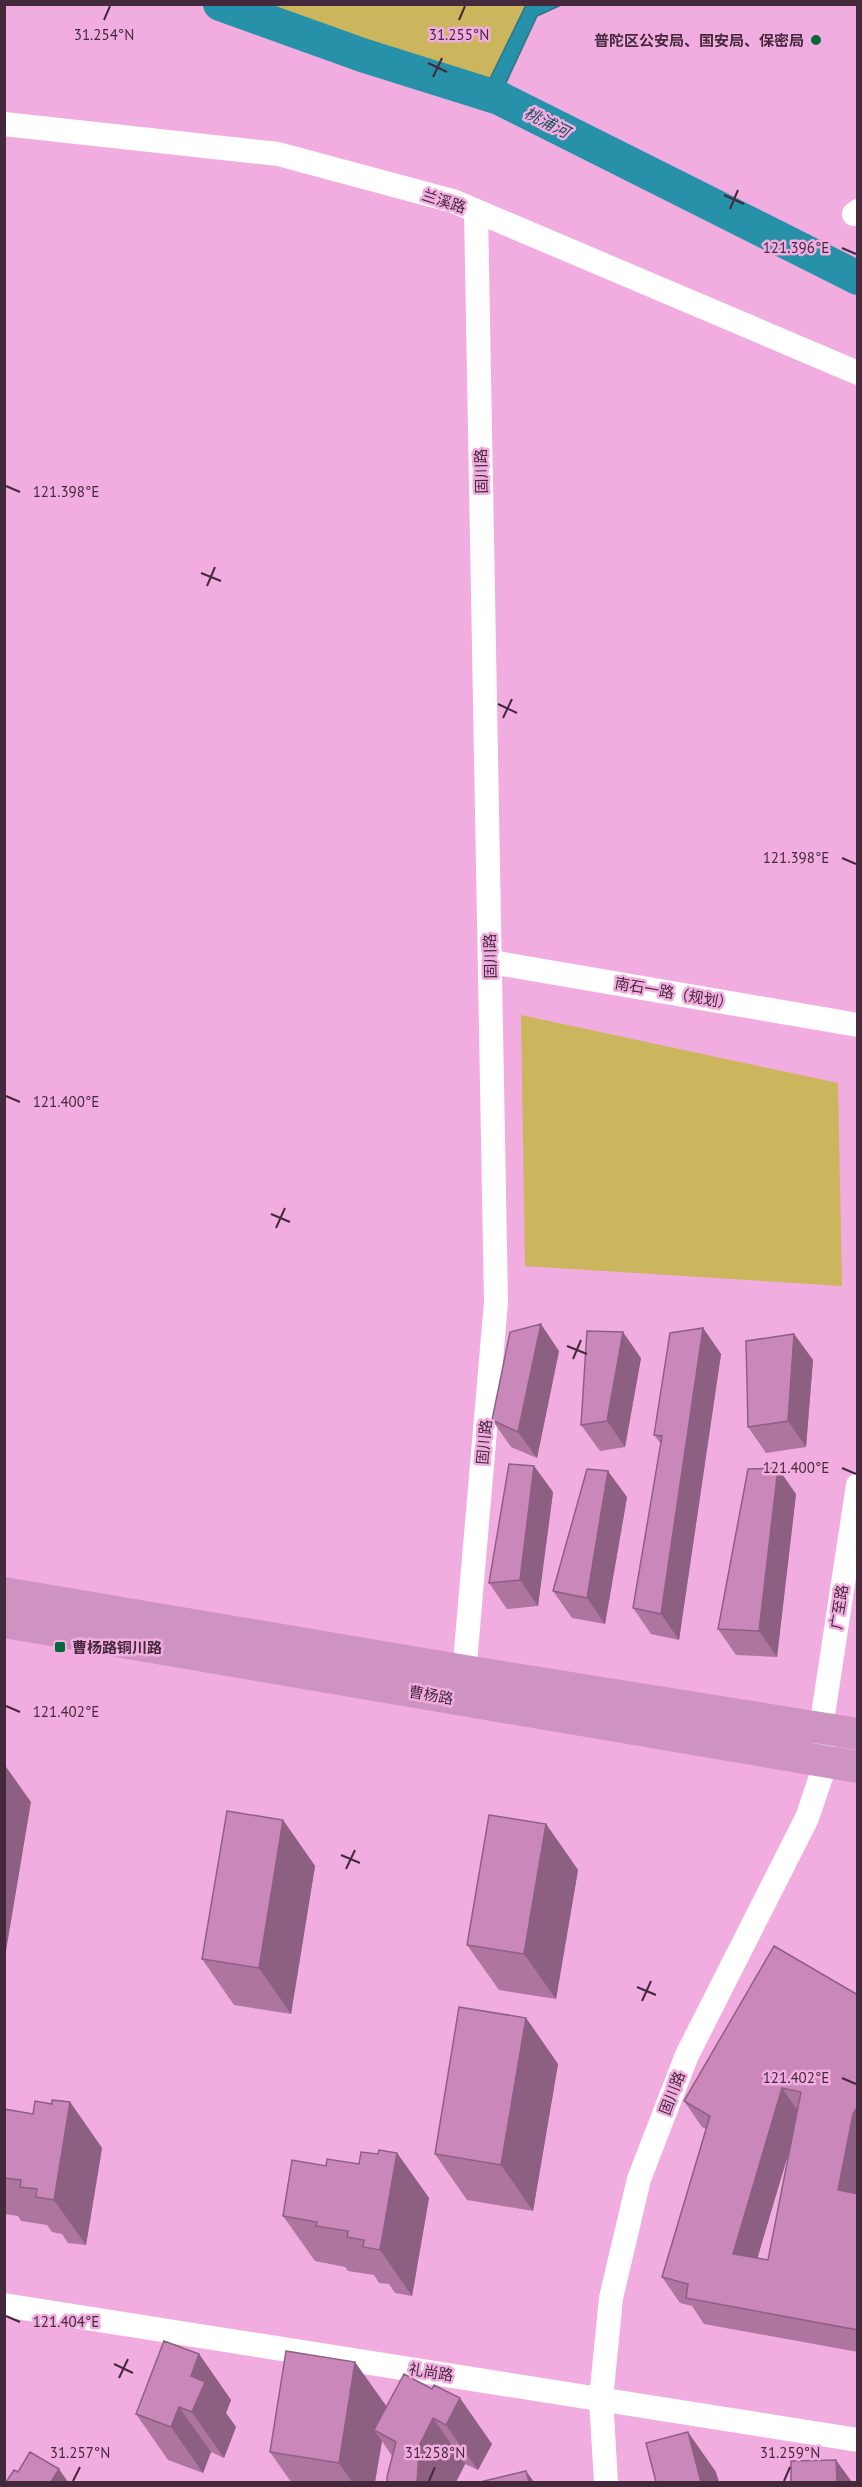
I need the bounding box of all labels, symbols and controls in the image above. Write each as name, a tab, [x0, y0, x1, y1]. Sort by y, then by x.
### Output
text: 31.254°N	[74, 25, 134, 44]
text: 31.255°N	[429, 25, 489, 44]
place label: 普陀区公安局、国安局、保密局	[594, 31, 804, 50]
marker: 普陀区公安局、国安局、保密局	[809, 33, 823, 47]
water label: 桃浦河	[521, 102, 576, 143]
street label: 兰溪路	[420, 185, 468, 217]
text: 121.396°E	[763, 238, 829, 257]
street label: 固川路	[471, 448, 491, 494]
text: 121.398°E	[33, 482, 99, 501]
text: 121.398°E	[763, 848, 829, 867]
street label: 固川路	[480, 933, 500, 979]
street label: 南石一路（规划）	[613, 973, 735, 1013]
text: 121.400°E	[33, 1092, 99, 1111]
street label: 固川路	[473, 1419, 495, 1465]
text: 121.400°E	[763, 1458, 829, 1477]
street label: 广至路	[826, 1583, 852, 1631]
place label: 曹杨路铜川路	[72, 1638, 162, 1657]
marker: 曹杨路铜川路	[53, 1640, 67, 1654]
street label: 曹杨路	[407, 1682, 455, 1708]
text: 121.402°E	[33, 1702, 99, 1721]
text: 121.402°E	[763, 2068, 829, 2087]
street label: 固川路	[655, 2069, 689, 2117]
text: 121.404°E	[33, 2312, 99, 2331]
street label: 礼尚路	[407, 2359, 455, 2385]
text: 31.257°N	[50, 2443, 110, 2462]
text: 31.258°N	[405, 2443, 465, 2462]
text: 31.259°N	[760, 2443, 820, 2462]

